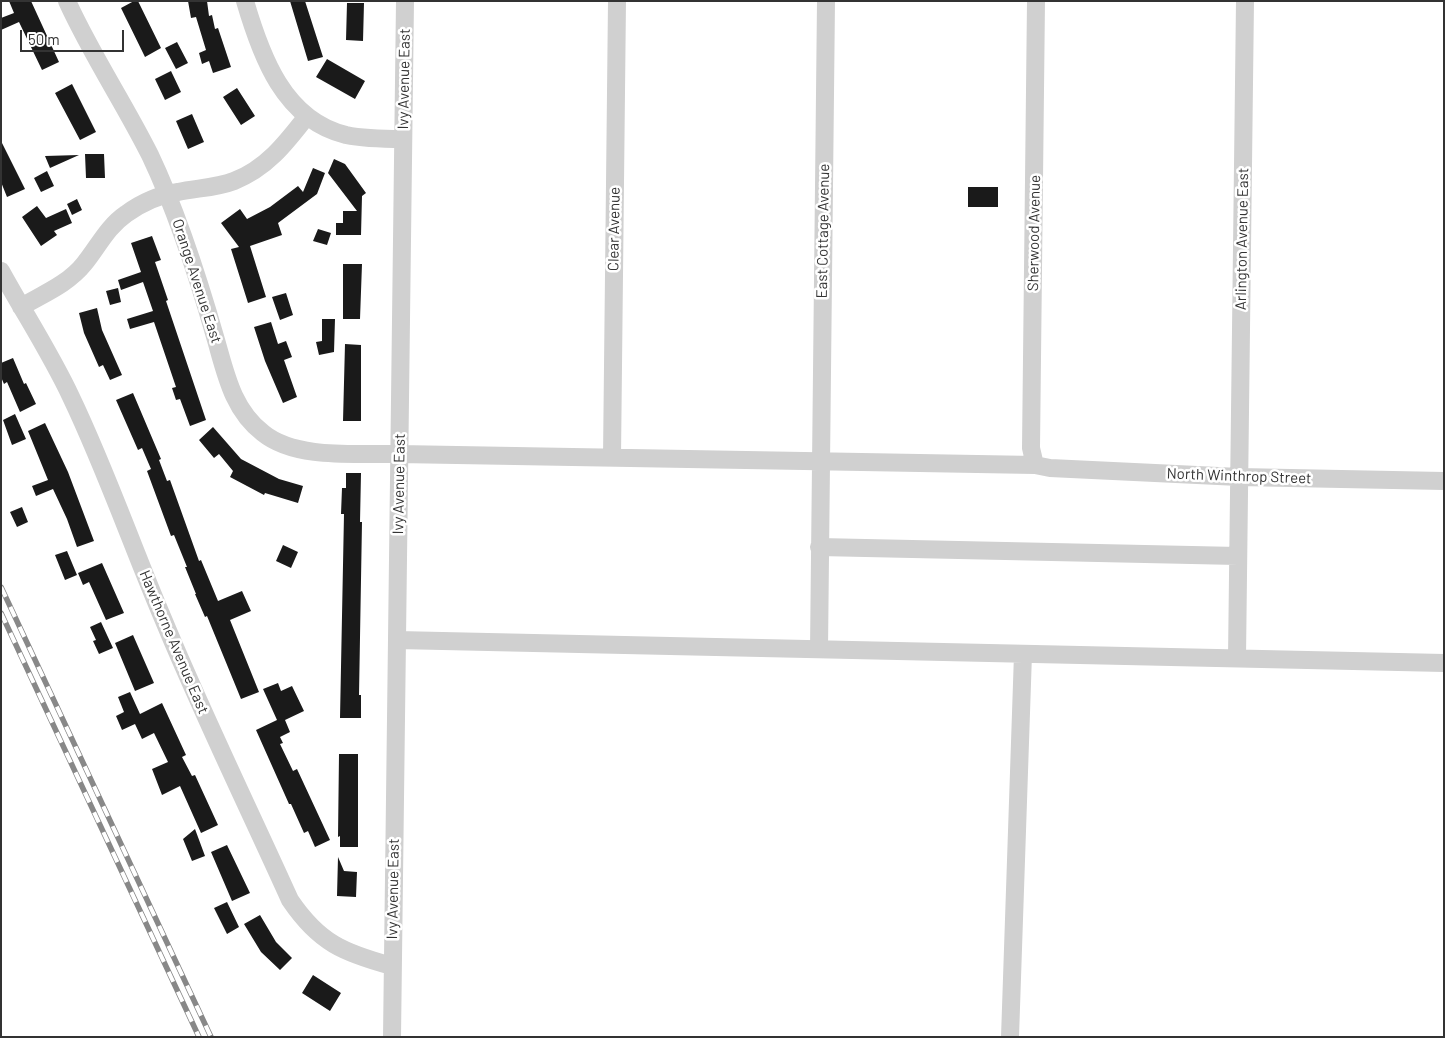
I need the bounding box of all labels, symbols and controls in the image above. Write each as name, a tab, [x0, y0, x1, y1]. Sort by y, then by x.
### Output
scale bar	[22, 20, 126, 52]
street label: Ivy Avenue East	[394, 28, 414, 130]
text: 50 m	[28, 30, 60, 48]
street label: East Cottage Avenue	[813, 163, 833, 299]
street label: Arlington Avenue East	[1232, 168, 1252, 310]
street label: Sherwood Avenue	[1024, 175, 1044, 291]
street label: Clear Avenue	[604, 187, 624, 271]
street label: Orange Avenue East	[168, 217, 226, 345]
street label: Ivy Avenue East	[389, 433, 409, 535]
street label: North Winthrop Street	[1166, 464, 1312, 488]
street label: Hawthorne Avenue East	[136, 567, 212, 717]
street label: Ivy Avenue East	[383, 838, 403, 940]

